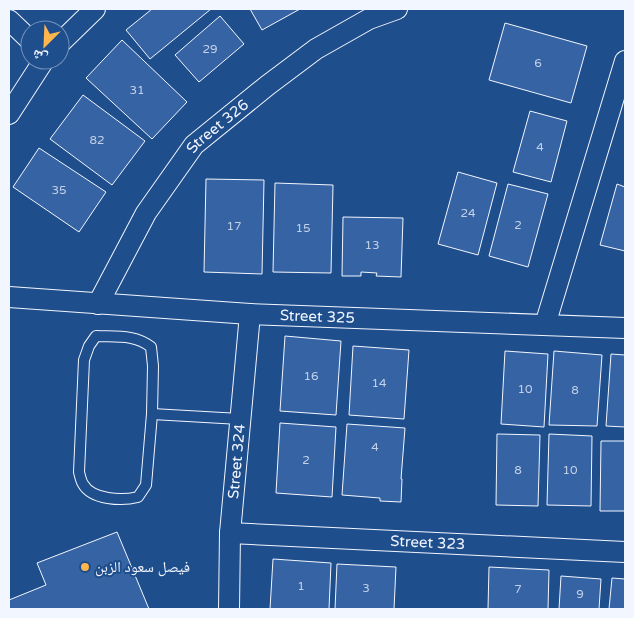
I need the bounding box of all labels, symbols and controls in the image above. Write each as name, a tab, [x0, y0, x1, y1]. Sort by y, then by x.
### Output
north arrow	[20, 20, 70, 70]
house number: 29	[202, 42, 218, 56]
text: ش	[30, 46, 50, 67]
house number: 6	[534, 56, 542, 70]
house number: 31	[129, 83, 145, 97]
street label: Street 326	[182, 96, 252, 156]
house number: 82	[89, 133, 105, 147]
house number: 4	[536, 140, 544, 154]
house number: 35	[51, 183, 67, 197]
house number: 24	[460, 206, 476, 220]
house number: 2	[514, 218, 522, 232]
house number: 17	[226, 219, 242, 233]
house number: 15	[295, 221, 311, 235]
house number: 13	[364, 238, 380, 252]
street label: Street 325	[279, 306, 355, 327]
house number: 16	[303, 369, 319, 383]
house number: 14	[371, 376, 387, 390]
house number: 10	[517, 382, 533, 396]
house number: 8	[571, 383, 579, 397]
street label: Street 324	[224, 423, 249, 500]
house number: 4	[371, 440, 379, 454]
house number: 2	[302, 453, 310, 467]
house number: 8	[514, 463, 522, 477]
house number: 10	[562, 463, 578, 477]
street label: Street 323	[390, 532, 466, 553]
place label: فيصل سعود الزبن	[95, 558, 190, 577]
marker: فيصل سعود الزبن	[79, 561, 91, 573]
house number: 1	[297, 579, 305, 593]
house number: 3	[362, 581, 370, 595]
house number: 7	[514, 582, 522, 596]
house number: 9	[576, 587, 584, 601]

